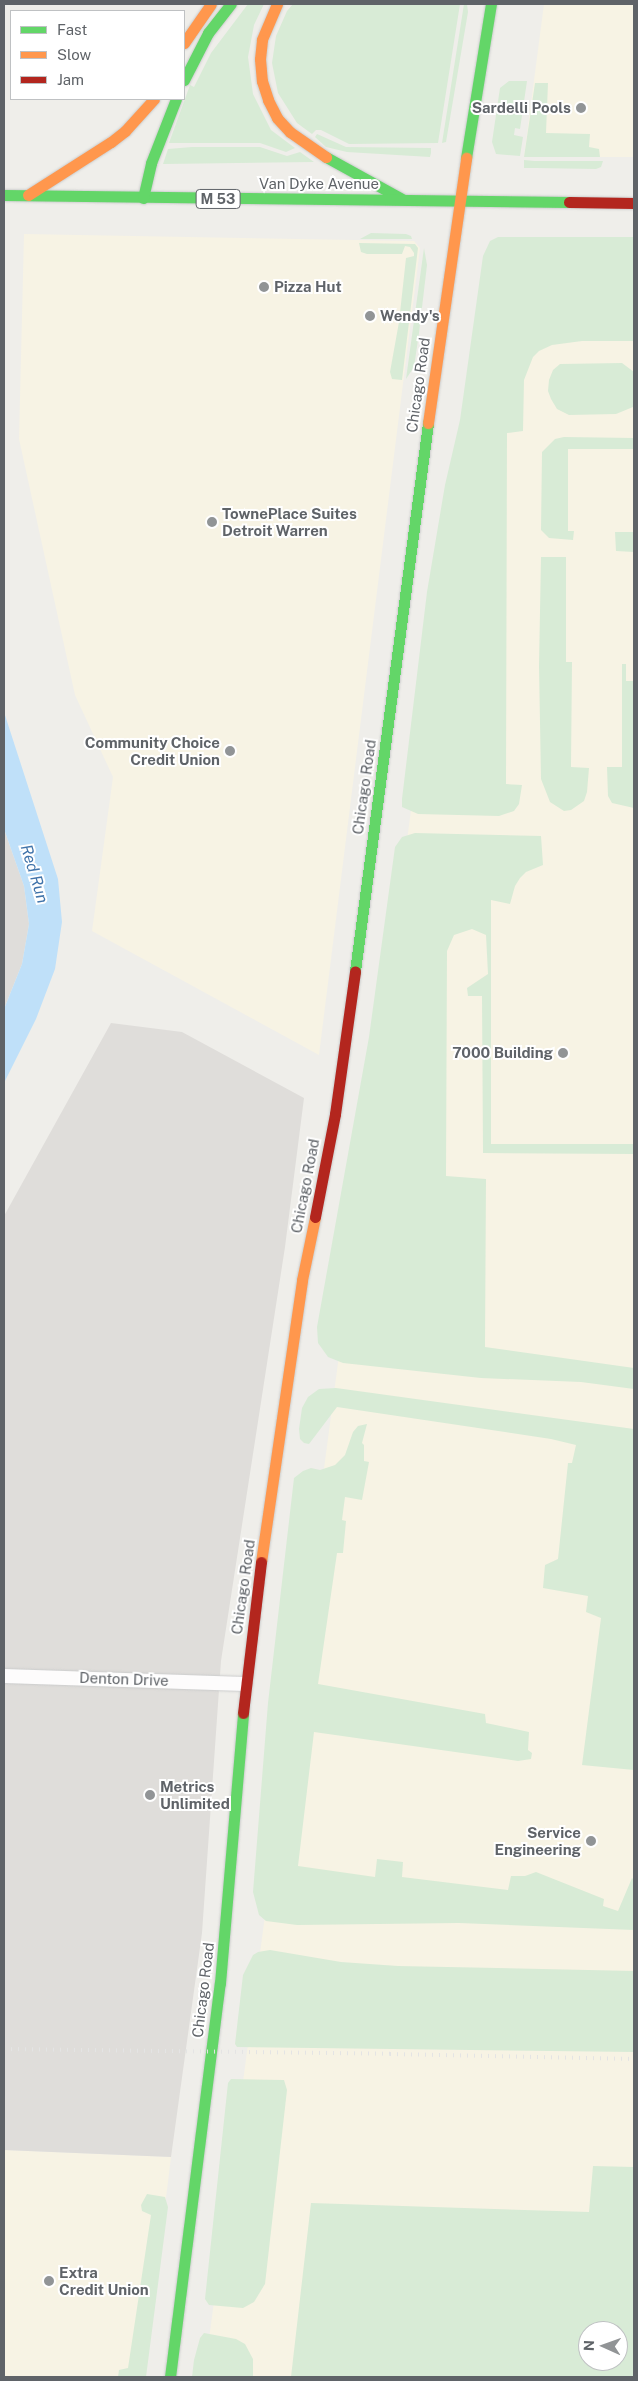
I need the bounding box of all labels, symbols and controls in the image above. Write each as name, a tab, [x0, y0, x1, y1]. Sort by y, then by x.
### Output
legend	[10, 10, 185, 100]
text: Fast	[57, 21, 87, 38]
text: Slow	[57, 46, 91, 63]
text: Jam	[57, 71, 84, 88]
place label: Sardelli Pools	[472, 99, 571, 117]
marker: Sardelli Pools	[575, 102, 587, 114]
street label: Van Dyke Avenue	[259, 175, 379, 193]
road number: M 53	[196, 188, 240, 210]
place label: Pizza Hut	[274, 278, 342, 296]
marker: Pizza Hut	[258, 281, 270, 293]
place label: Wendy's	[380, 307, 440, 325]
marker: Wendy's	[364, 310, 376, 322]
street label: Chicago Road	[402, 336, 434, 434]
place label: TownePlace Suites Detroit Warren	[222, 504, 357, 539]
marker: TownePlace Suites Detroit Warren	[206, 516, 218, 528]
place label: Community Choice Credit Union	[85, 733, 220, 768]
street label: Chicago Road	[348, 738, 380, 836]
marker: Community Choice Credit Union	[224, 745, 236, 757]
water label: Red Run	[16, 842, 52, 906]
place label: 7000 Building	[452, 1044, 553, 1062]
marker: 7000 Building	[557, 1047, 569, 1059]
street label: Chicago Road	[287, 1137, 323, 1235]
street label: Chicago Road	[227, 1538, 259, 1636]
street label: Denton Drive	[79, 1668, 169, 1690]
place label: Metrics Unlimited	[160, 1777, 230, 1812]
marker: Metrics Unlimited	[144, 1789, 156, 1801]
place label: Service Engineering	[494, 1823, 581, 1858]
marker: Service Engineering	[585, 1835, 597, 1847]
street label: Chicago Road	[188, 1941, 218, 2039]
place label: Extra Credit Union	[59, 2263, 149, 2298]
marker: Extra Credit Union	[43, 2275, 55, 2287]
north arrow	[578, 2321, 628, 2371]
text: N	[581, 2340, 597, 2351]

